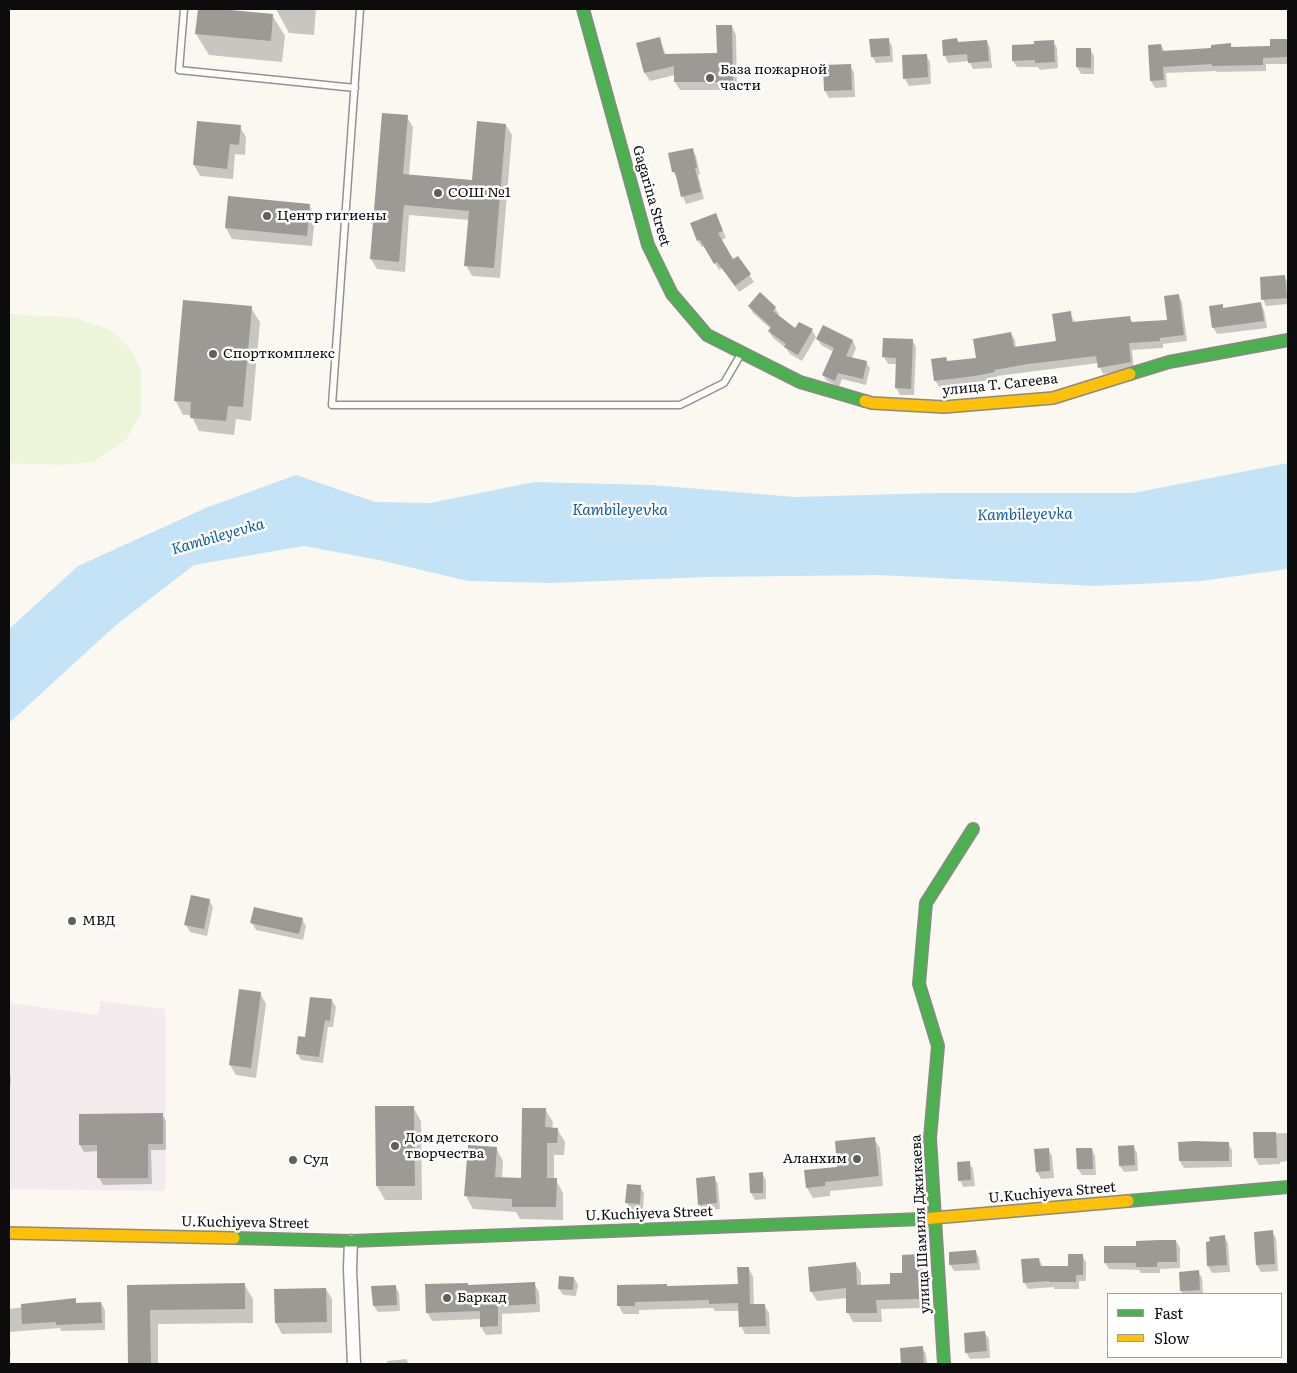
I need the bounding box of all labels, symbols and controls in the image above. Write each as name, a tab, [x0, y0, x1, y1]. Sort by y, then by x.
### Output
place label: База пожарной части	[720, 62, 827, 94]
marker: База пожарной части	[704, 72, 716, 84]
street label: Gagarina Street	[629, 144, 673, 248]
place label: СОШ №1	[448, 185, 511, 201]
marker: СОШ №1	[432, 187, 444, 199]
place label: Центр гигиены	[277, 208, 387, 224]
marker: Центр гигиены	[261, 210, 273, 222]
place label: Спорткомплекс	[223, 346, 335, 362]
marker: Спорткомплекс	[207, 348, 219, 360]
street label: улица Т. Сагеева	[941, 371, 1059, 399]
water label: Kambileyevka	[572, 502, 668, 520]
water label: Kambileyevka	[977, 505, 1073, 525]
water label: Kambileyevka	[170, 515, 266, 559]
place label: МВД	[82, 913, 115, 929]
marker: МВД	[66, 915, 78, 927]
place label: Дом детского творчества	[405, 1130, 499, 1162]
street label: улица Шамиля Джикаева	[908, 1134, 934, 1314]
marker: Дом детского творчества	[389, 1140, 401, 1152]
place label: Аланхим	[783, 1151, 847, 1167]
place label: Суд	[303, 1152, 329, 1168]
marker: Аланхим	[851, 1153, 863, 1165]
marker: Суд	[287, 1154, 299, 1166]
street label: U.Kuchiyeva Street	[988, 1179, 1116, 1207]
street label: U.Kuchiyeva Street	[585, 1203, 713, 1225]
street label: U.Kuchiyeva Street	[181, 1213, 309, 1233]
place label: Баркад	[457, 1290, 507, 1306]
marker: Баркад	[441, 1292, 453, 1304]
legend	[1107, 1293, 1282, 1358]
text: Fast	[1154, 1301, 1183, 1324]
text: Slow	[1154, 1326, 1189, 1349]

